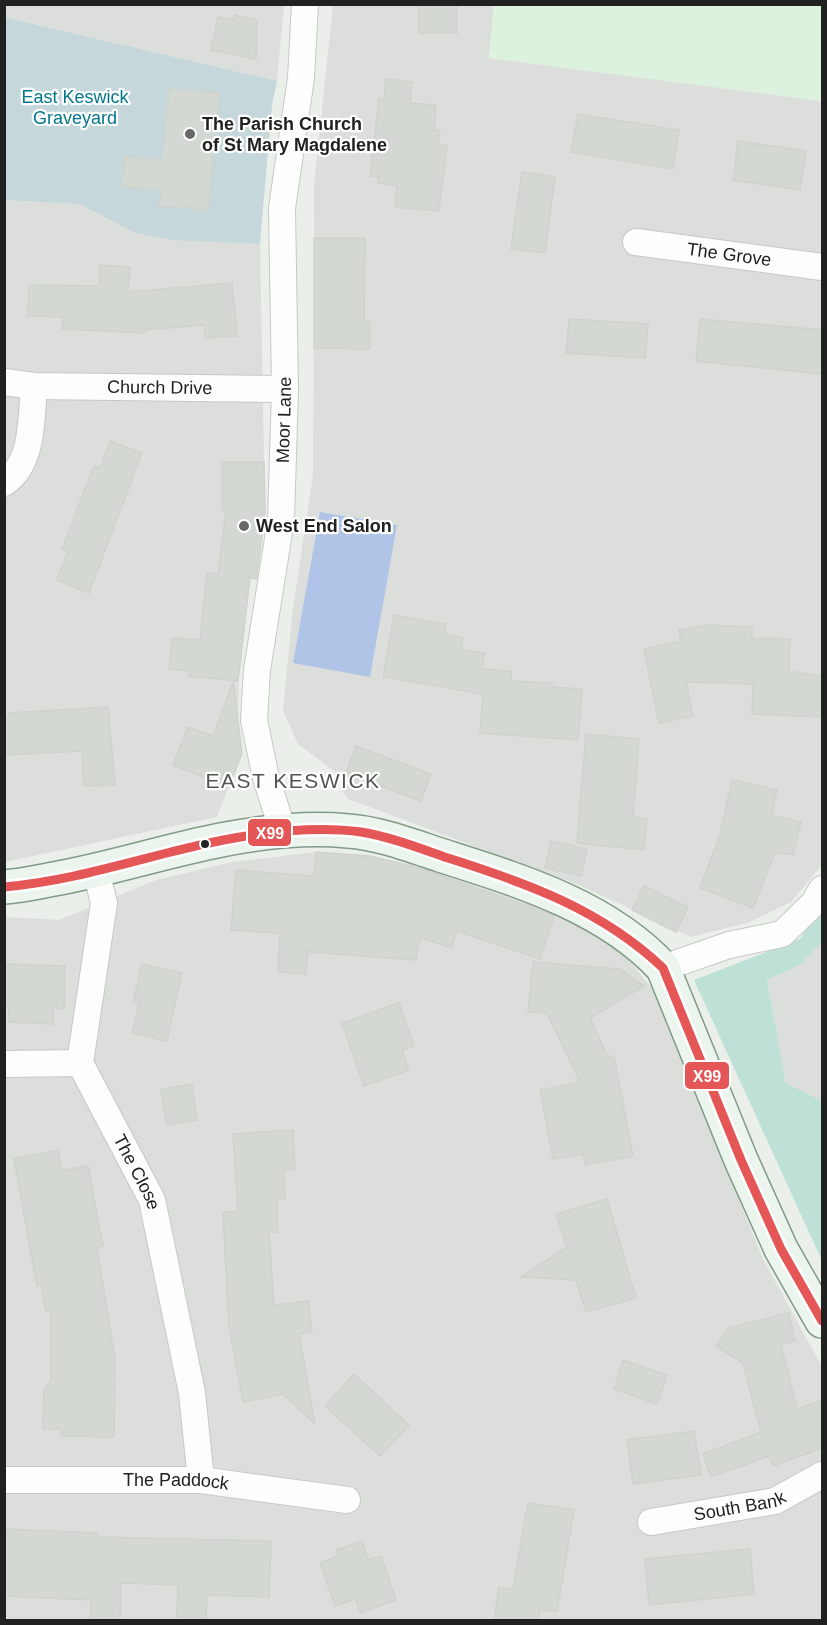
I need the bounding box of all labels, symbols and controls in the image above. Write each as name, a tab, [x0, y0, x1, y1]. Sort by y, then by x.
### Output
park label: East Keswick Graveyard	[21, 87, 130, 128]
place label: The Parish Church of St Mary Magdalene	[202, 114, 387, 155]
marker: The Parish Church of St Mary Magdalene	[183, 127, 197, 141]
street label: The Grove	[686, 239, 773, 270]
street label: Church Drive	[107, 377, 212, 398]
street label: Moor Lane	[273, 377, 295, 463]
place label: West End Salon	[256, 516, 392, 536]
marker: West End Salon	[237, 519, 251, 533]
district label: EAST KESWICK	[205, 769, 381, 792]
line badge: X99	[247, 818, 292, 847]
text: X99	[256, 825, 284, 842]
unlabelled marker	[199, 838, 211, 850]
line badge: X99	[684, 1061, 730, 1090]
text: X99	[693, 1068, 721, 1085]
street label: The Close	[109, 1131, 164, 1211]
street label: The Paddock	[123, 1470, 231, 1494]
street label: South Bank	[692, 1487, 790, 1525]

